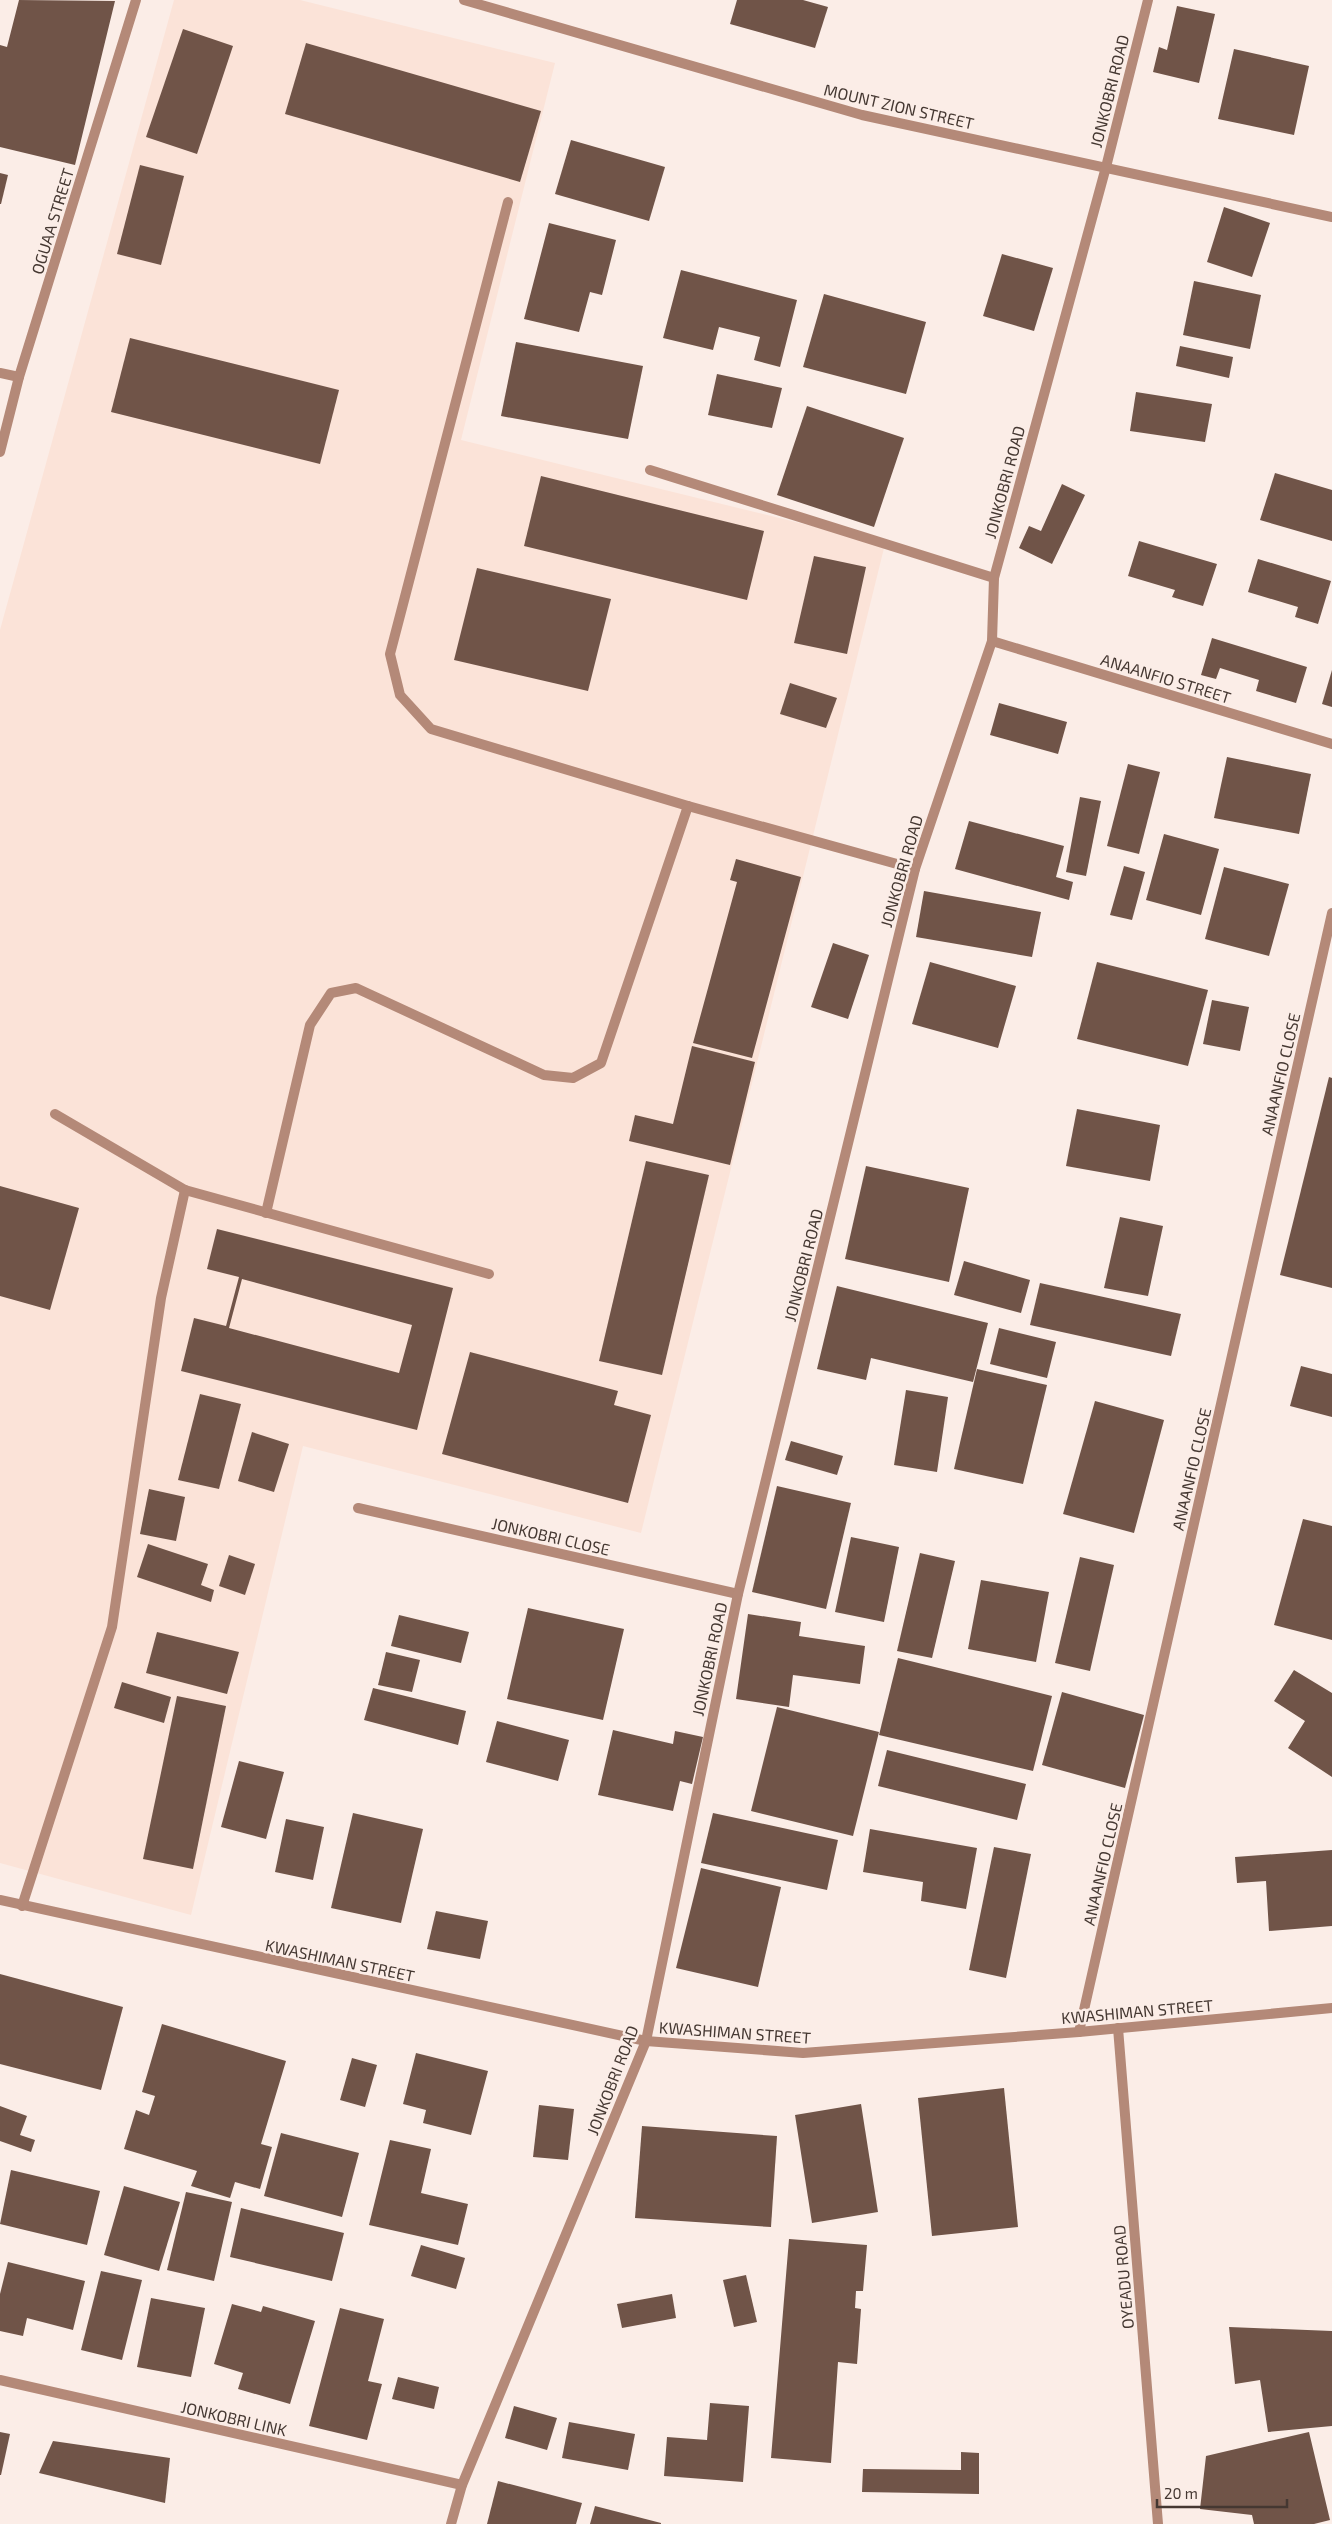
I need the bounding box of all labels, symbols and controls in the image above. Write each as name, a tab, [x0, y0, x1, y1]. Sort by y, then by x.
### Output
street label: JONKOBRI ROAD	[1086, 33, 1132, 149]
street label: MOUNT ZION STREET	[822, 79, 976, 133]
street label: OGUAA STREET	[27, 166, 77, 276]
street label: JONKOBRI ROAD	[980, 424, 1028, 540]
street label: ANAANFIO STREET	[1099, 649, 1233, 707]
street label: JONKOBRI ROAD	[876, 813, 926, 929]
street label: ANAANFIO CLOSE	[1257, 1011, 1303, 1137]
street label: JONKOBRI ROAD	[780, 1207, 826, 1323]
street label: ANAANFIO CLOSE	[1168, 1406, 1214, 1532]
street label: JONKOBRI CLOSE	[490, 1513, 612, 1559]
street label: JONKOBRI ROAD	[688, 1600, 730, 1718]
street label: ANAANFIO CLOSE	[1079, 1801, 1125, 1927]
street label: KWASHIMAN STREET	[264, 1935, 416, 1985]
street label: KWASHIMAN STREET	[1060, 1995, 1214, 2027]
street label: KWASHIMAN STREET	[658, 2017, 812, 2047]
street label: JONKOBRI ROAD	[582, 2023, 642, 2137]
street label: OYEADU ROAD	[1109, 2224, 1137, 2330]
street label: JONKOBRI LINK	[179, 2397, 289, 2440]
scale bar	[1157, 2476, 1287, 2508]
text: 20 m	[1164, 2484, 1198, 2502]

